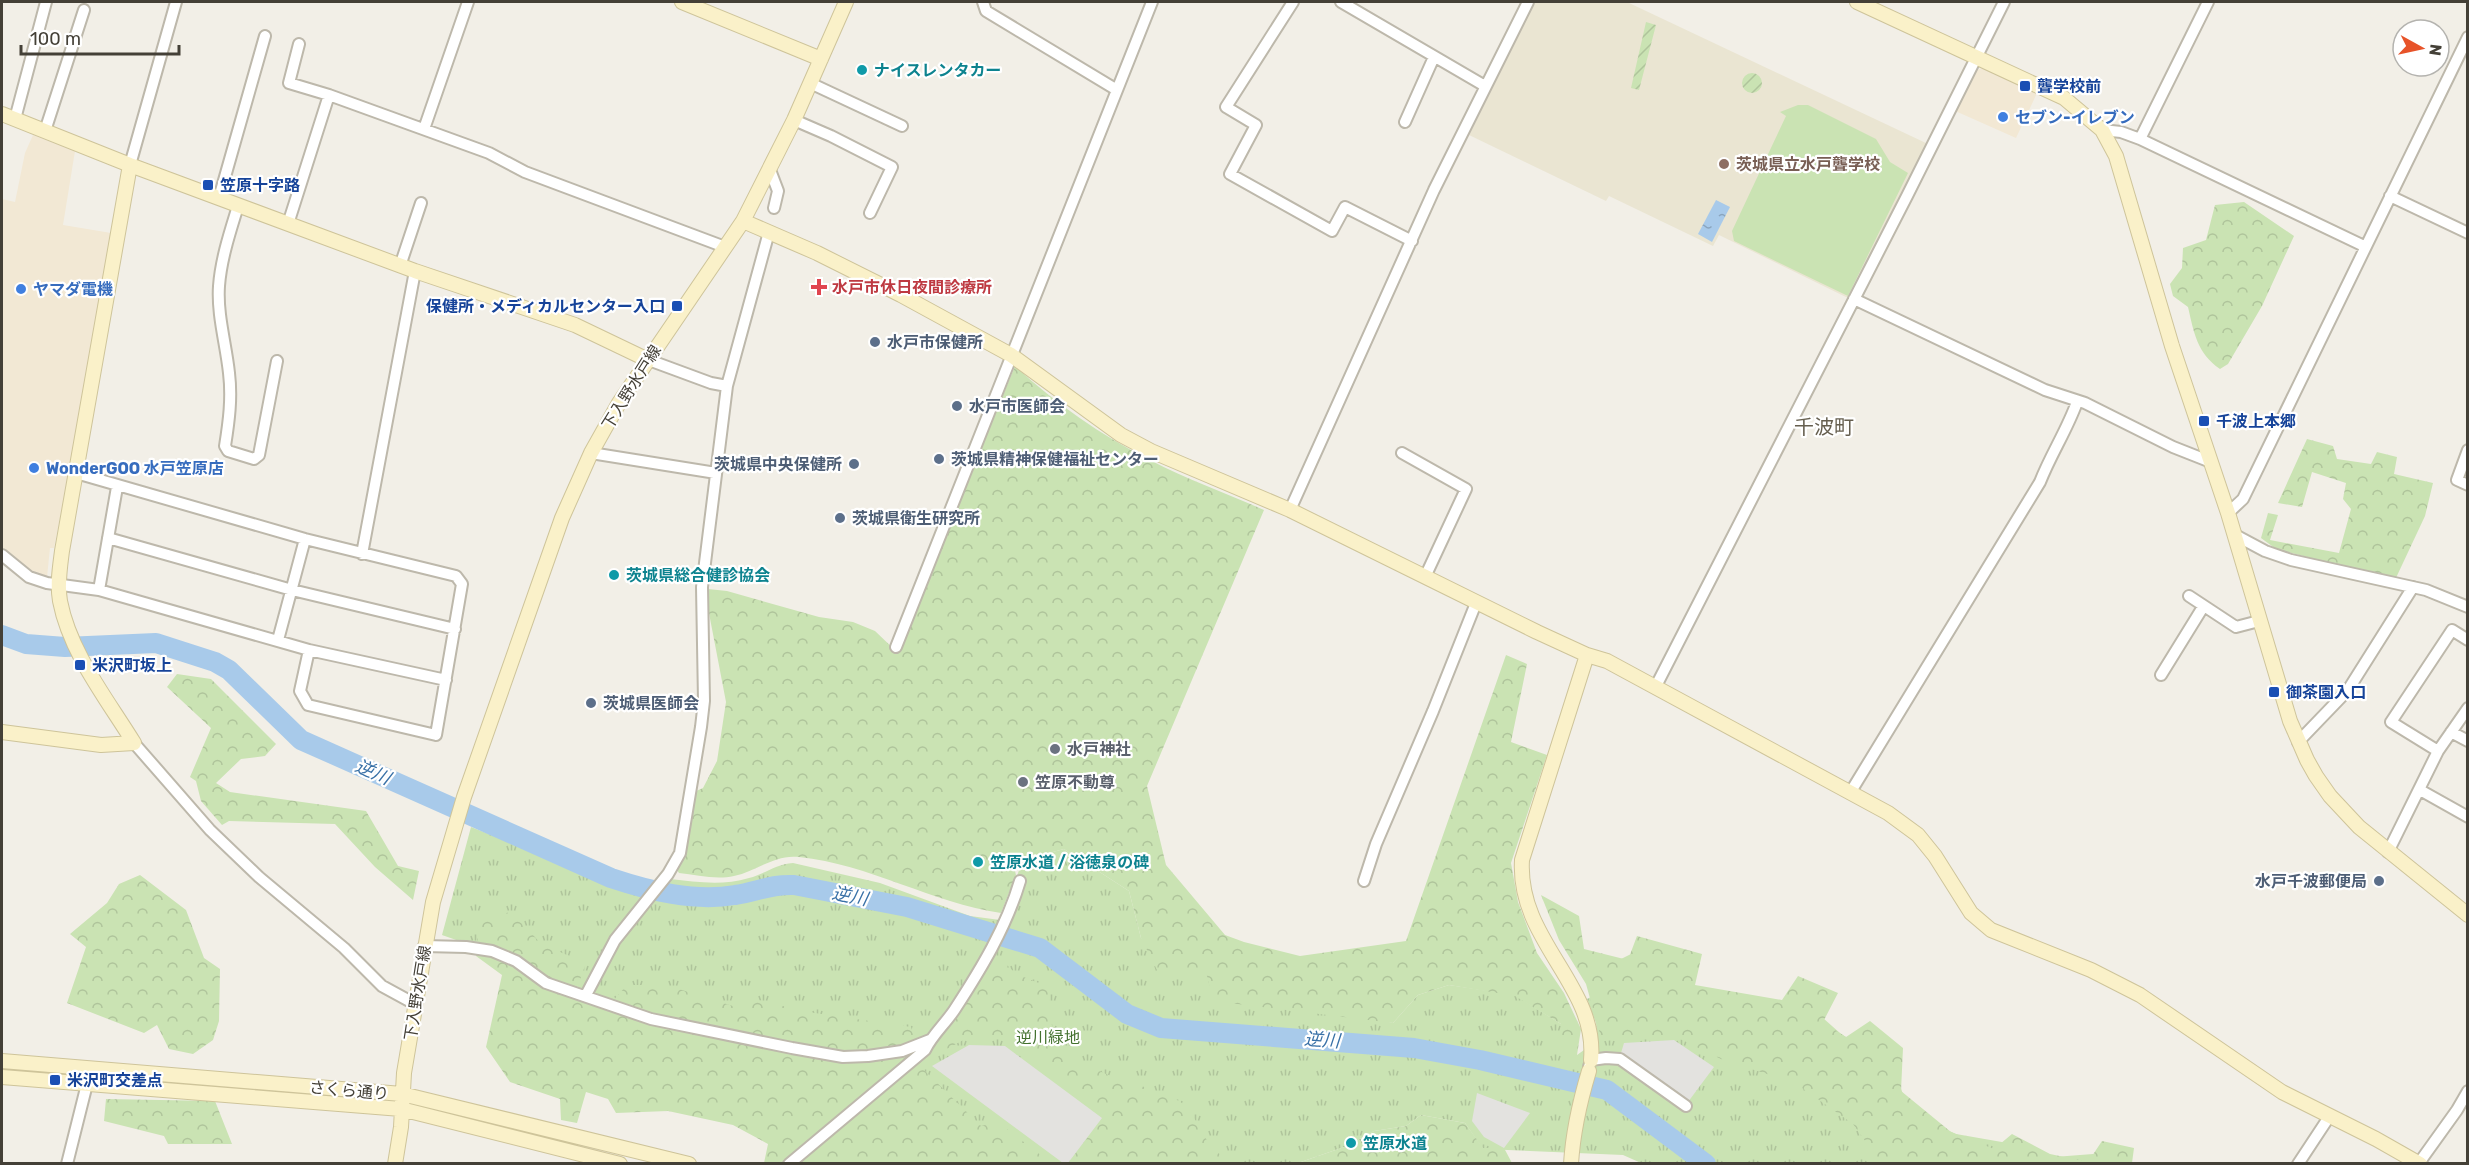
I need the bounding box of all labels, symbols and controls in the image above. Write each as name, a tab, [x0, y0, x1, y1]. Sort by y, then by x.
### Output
scale bar	[21, 18, 178, 56]
north arrow	[2391, 18, 2451, 78]
text: 100 m	[30, 28, 81, 50]
text: N	[2425, 43, 2446, 57]
place label: ナイスレンタカー	[874, 61, 1002, 80]
marker: ナイスレンタカー	[855, 63, 869, 77]
place label: 聾学校前	[2037, 77, 2101, 96]
marker: 聾学校前	[2018, 79, 2032, 93]
place label: セブン-イレブン	[2015, 108, 2135, 127]
marker: セブン-イレブン	[1996, 110, 2010, 124]
place label: 茨城県立水戸聾学校	[1736, 155, 1880, 174]
marker: 茨城県立水戸聾学校	[1717, 157, 1731, 171]
place label: 笠原十字路	[220, 176, 300, 195]
marker: 笠原十字路	[201, 178, 215, 192]
marker: 水戸市休日夜間診療所	[810, 278, 828, 296]
place label: 水戸市休日夜間診療所	[832, 278, 992, 297]
place label: ヤマダ電機	[33, 280, 113, 299]
marker: ヤマダ電機	[14, 282, 28, 296]
place label: 保健所・メディカルセンター入口	[426, 297, 665, 316]
marker: 保健所・メディカルセンター入口	[670, 299, 684, 313]
place label: 水戸市保健所	[887, 333, 983, 352]
marker: 水戸市保健所	[868, 335, 882, 349]
street label: 下入野水戸線	[598, 342, 665, 433]
place label: 水戸市医師会	[969, 397, 1065, 416]
marker: 水戸市医師会	[950, 399, 964, 413]
place label: 千波上本郷	[2216, 412, 2296, 431]
marker: 千波上本郷	[2197, 414, 2211, 428]
district label: 千波町	[1794, 415, 1854, 439]
place label: 茨城県精神保健福祉センター	[951, 450, 1159, 469]
marker: 茨城県精神保健福祉センター	[932, 452, 946, 466]
place label: 茨城県中央保健所	[714, 455, 842, 474]
marker: 茨城県中央保健所	[847, 457, 861, 471]
place label: WonderGOO 水戸笠原店	[46, 459, 224, 478]
marker: WonderGOO 水戸笠原店	[27, 461, 41, 475]
place label: 茨城県衛生研究所	[852, 509, 980, 528]
marker: 茨城県衛生研究所	[833, 511, 847, 525]
place label: 茨城県総合健診協会	[626, 566, 770, 585]
marker: 茨城県総合健診協会	[607, 568, 621, 582]
place label: 米沢町坂上	[92, 656, 172, 675]
marker: 米沢町坂上	[73, 658, 87, 672]
place label: 御茶園入口	[2286, 683, 2366, 702]
marker: 御茶園入口	[2267, 685, 2281, 699]
place label: 茨城県医師会	[603, 694, 699, 713]
marker: 茨城県医師会	[584, 696, 598, 710]
place label: 水戸神社	[1067, 740, 1131, 759]
marker: 水戸神社	[1048, 742, 1062, 756]
water label: 逆川	[352, 755, 396, 790]
place label: 笠原不動尊	[1035, 773, 1115, 792]
marker: 笠原不動尊	[1016, 775, 1030, 789]
place label: 笠原水道 / 浴徳泉の碑	[990, 853, 1149, 872]
marker: 笠原水道 / 浴徳泉の碑	[971, 855, 985, 869]
place label: 水戸千波郵便局	[2255, 872, 2367, 891]
marker: 水戸千波郵便局	[2372, 874, 2386, 888]
water label: 逆川	[830, 882, 872, 911]
street label: 下入野水戸線	[401, 944, 434, 1042]
park label: 逆川緑地	[1016, 1028, 1080, 1047]
water label: 逆川	[1303, 1028, 1343, 1052]
place label: 米沢町交差点	[67, 1071, 163, 1090]
marker: 米沢町交差点	[48, 1073, 62, 1087]
street label: さくら通り	[308, 1078, 390, 1103]
place label: 笠原水道	[1363, 1134, 1427, 1153]
marker: 笠原水道	[1344, 1136, 1358, 1150]

